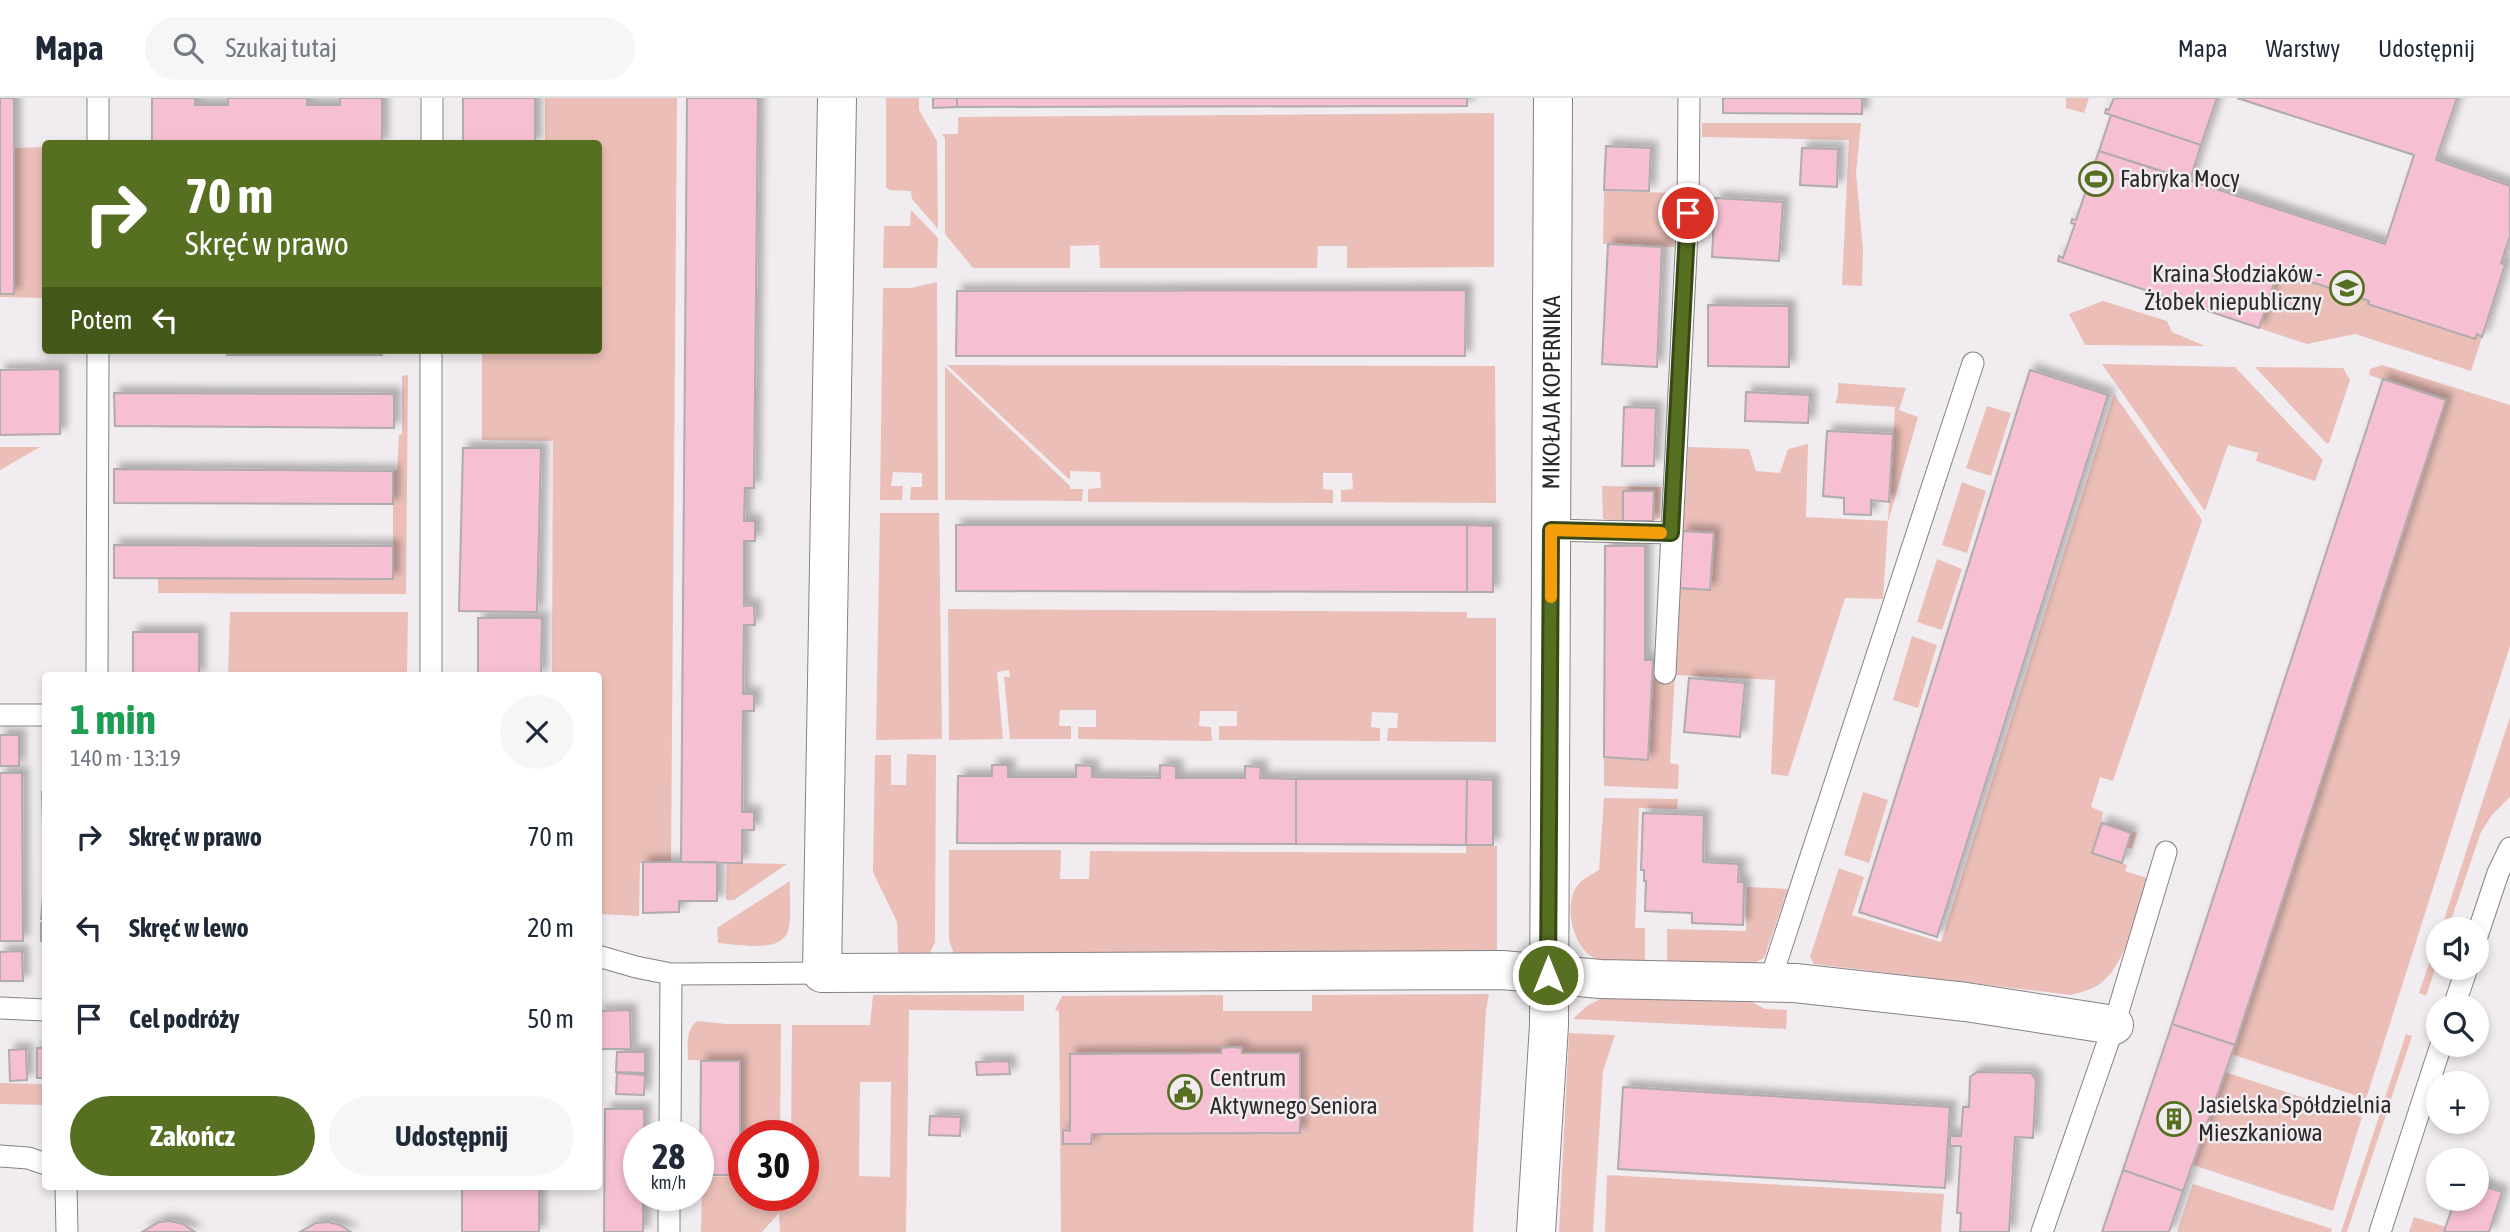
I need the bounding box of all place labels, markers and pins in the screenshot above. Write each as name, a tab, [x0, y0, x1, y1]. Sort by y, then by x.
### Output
sports icon: Fabryka Mocy	[2077, 160, 2115, 198]
place label: Fabryka Mocy	[2120, 165, 2240, 192]
pin	[1658, 183, 1718, 243]
place label: Kraina Słodziaków - Żłobek niepubliczny	[2144, 260, 2322, 315]
school or university icon: Kraina Słodziaków - Żłobek niepubliczny	[2328, 269, 2366, 307]
place label: Centrum Aktywnego Seniora	[1210, 1064, 1378, 1119]
public building icon: Centrum Aktywnego Seniora	[1166, 1073, 1204, 1111]
place label: Jasielska Spółdzielnia Mieszkaniowa	[2198, 1091, 2392, 1146]
building icon: Jasielska Spółdzielnia Mieszkaniowa	[2155, 1100, 2193, 1138]

